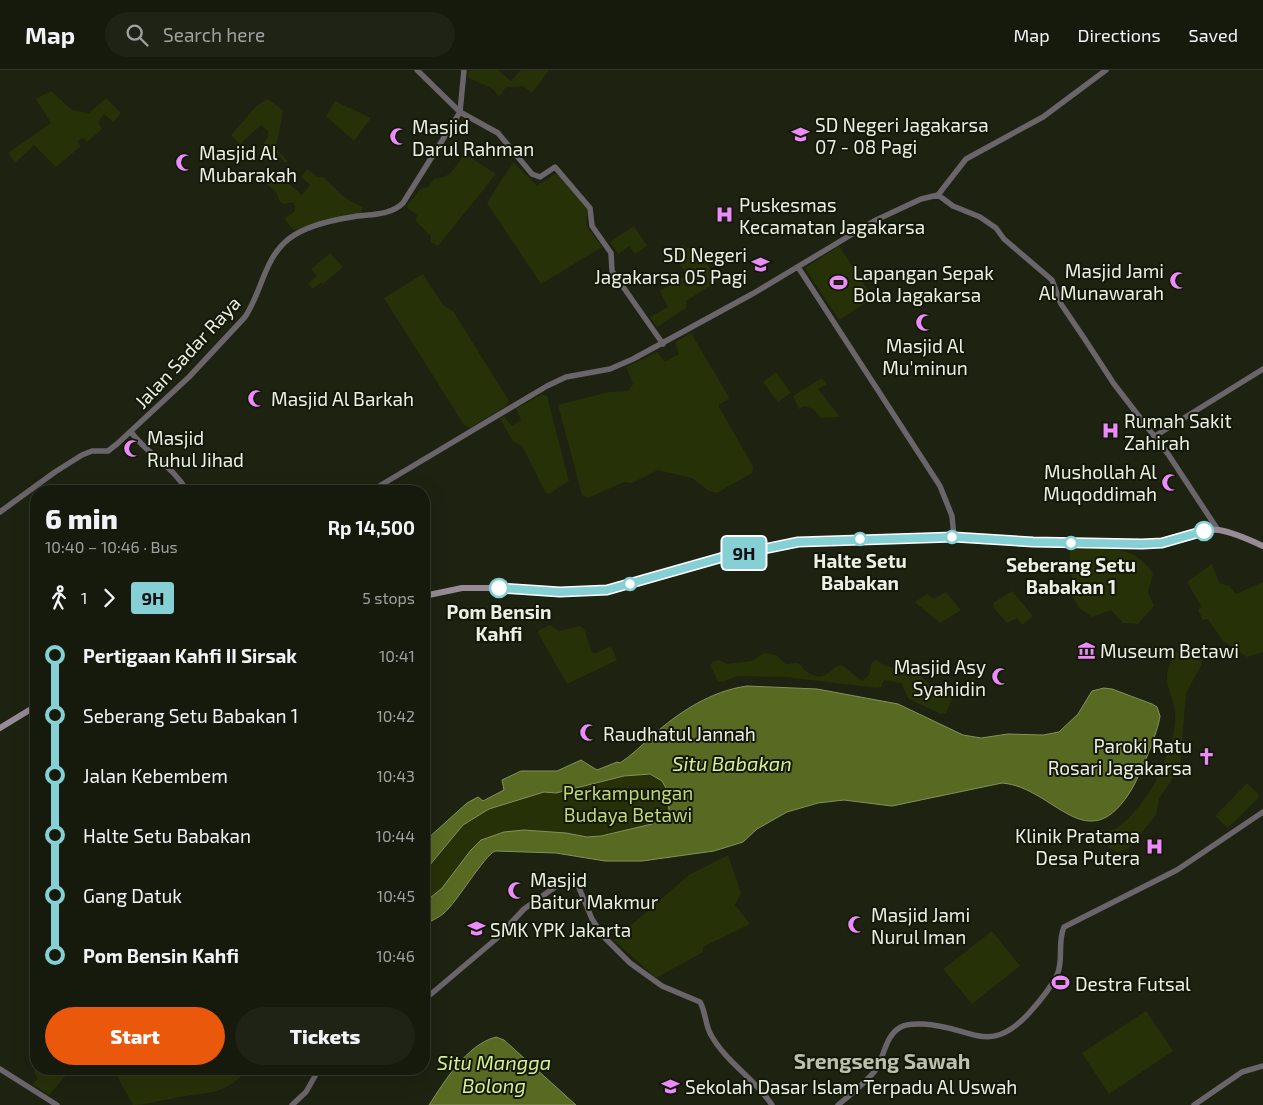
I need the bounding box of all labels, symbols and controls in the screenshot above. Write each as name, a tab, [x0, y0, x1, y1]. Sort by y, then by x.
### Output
search box	[105, 12, 455, 57]
text: Map	[25, 20, 75, 49]
icon: search	[123, 21, 151, 49]
text: Search here	[163, 23, 265, 46]
text: Map	[1013, 24, 1050, 46]
text: Directions	[1078, 24, 1161, 46]
text: Saved	[1189, 24, 1238, 46]
place label: SD Negeri Jagakarsa 07 - 08 Pagi	[815, 113, 989, 158]
place label: Masjid Darul Rahman	[412, 115, 534, 160]
school or university icon: SD Negeri Jagakarsa 07 - 08 Pagi	[791, 125, 811, 145]
mosque icon: Masjid Darul Rahman	[388, 127, 408, 147]
place label: Masjid Al Mubarakah	[199, 141, 297, 186]
mosque icon: Masjid Al Mubarakah	[175, 153, 195, 173]
place label: Puskesmas Kecamatan Jagakarsa	[739, 193, 925, 238]
hospital icon: Puskesmas Kecamatan Jagakarsa	[715, 205, 735, 225]
place label: SD Negeri Jagakarsa 05 Pagi	[594, 243, 747, 288]
school or university icon: SD Negeri Jagakarsa 05 Pagi	[751, 255, 771, 275]
place label: Masjid Jami Al Munawarah	[1039, 259, 1164, 304]
place label: Lapangan Sepak Bola Jagakarsa	[853, 261, 994, 306]
mosque icon: Masjid Jami Al Munawarah	[1168, 271, 1188, 291]
sports icon: Lapangan Sepak Bola Jagakarsa	[829, 273, 849, 293]
street label: Jalan Sadar Raya	[129, 291, 245, 413]
mosque icon: Masjid Al Mu'minun	[915, 312, 935, 332]
place label: Masjid Al Mu'minun	[882, 334, 968, 379]
place label: Masjid Al Barkah	[271, 387, 414, 410]
mosque icon: Masjid Al Barkah	[247, 388, 267, 408]
place label: Rumah Sakit Zahirah	[1124, 409, 1232, 454]
hospital icon: Rumah Sakit Zahirah	[1100, 421, 1120, 441]
place label: Masjid Ruhul Jihad	[147, 426, 244, 471]
mosque icon: Masjid Ruhul Jihad	[123, 438, 143, 458]
place label: Mushollah Al Muqoddimah	[1043, 460, 1157, 505]
mosque icon: Mushollah Al Muqoddimah	[1161, 472, 1181, 492]
text: 6 min	[45, 501, 118, 535]
text: Rp 14,500	[328, 516, 415, 539]
unlabelled marker	[1194, 521, 1214, 541]
unlabelled marker	[945, 530, 959, 544]
marker: Halte Setu Babakan	[853, 532, 867, 546]
marker: Seberang Setu Babakan 1	[1064, 536, 1078, 550]
text: 10:40 – 10:46 · Bus	[45, 537, 178, 556]
line badge: 9H	[722, 537, 766, 569]
text: 9H	[732, 542, 756, 564]
place label: Halte Setu Babakan	[813, 549, 907, 594]
place label: Seberang Setu Babakan 1	[1006, 553, 1136, 598]
unlabelled marker	[623, 577, 637, 591]
marker: Pom Bensin Kahfi	[489, 578, 509, 598]
icon: walk	[45, 584, 73, 612]
icon: forward	[95, 584, 123, 612]
text: 9H	[141, 587, 164, 609]
text: 1	[81, 588, 87, 607]
text: 5 stops	[362, 588, 415, 607]
place label: Pom Bensin Kahfi	[447, 600, 551, 645]
place label: Museum Betawi	[1100, 639, 1239, 662]
museum icon: Museum Betawi	[1076, 640, 1096, 660]
text: Pertigaan Kahfi II Sirsak	[83, 644, 297, 667]
text: 10:41	[379, 646, 415, 665]
place label: Masjid Asy Syahidin	[894, 655, 986, 700]
mosque icon: Masjid Asy Syahidin	[990, 667, 1010, 687]
text: Seberang Setu Babakan 1	[83, 704, 298, 727]
text: 10:42	[376, 706, 415, 725]
place label: Raudhatul Jannah	[603, 722, 756, 745]
mosque icon: Raudhatul Jannah	[579, 723, 599, 743]
place label: Paroki Ratu Rosari Jagakarsa	[1048, 734, 1192, 779]
church icon: Paroki Ratu Rosari Jagakarsa	[1196, 746, 1216, 766]
water label: Situ Babakan	[672, 751, 792, 775]
text: Jalan Kebembem	[83, 764, 228, 787]
text: 10:43	[376, 766, 415, 785]
park label: Perkampungan Budaya Betawi	[563, 781, 693, 826]
text: Halte Setu Babakan	[83, 824, 251, 847]
place label: Klinik Pratama Desa Putera	[1015, 824, 1140, 869]
text: 10:44	[376, 826, 415, 845]
hospital icon: Klinik Pratama Desa Putera	[1144, 836, 1164, 856]
place label: Masjid Baitur Makmur	[530, 868, 659, 913]
mosque icon: Masjid Baitur Makmur	[506, 880, 526, 900]
text: Gang Datuk	[83, 884, 182, 907]
text: 10:45	[377, 886, 415, 905]
place label: Masjid Jami Nurul Iman	[871, 903, 970, 948]
mosque icon: Masjid Jami Nurul Iman	[847, 915, 867, 935]
place label: SMK YPK Jakarta	[490, 918, 631, 941]
school or university icon: SMK YPK Jakarta	[466, 919, 486, 939]
text: Pom Bensin Kahfi	[83, 944, 239, 967]
text: 10:46	[376, 946, 415, 965]
place label: Destra Futsal	[1075, 972, 1191, 995]
sports icon: Destra Futsal	[1051, 973, 1071, 993]
button: Start	[45, 1007, 225, 1065]
button: Tickets	[235, 1007, 415, 1065]
district label: Srengseng Sawah	[794, 1048, 970, 1073]
water label: Situ Mangga Bolong	[437, 1050, 551, 1097]
place label: Sekolah Dasar Islam Terpadu Al Uswah	[685, 1075, 1017, 1098]
school or university icon: Sekolah Dasar Islam Terpadu Al Uswah	[661, 1076, 681, 1096]

